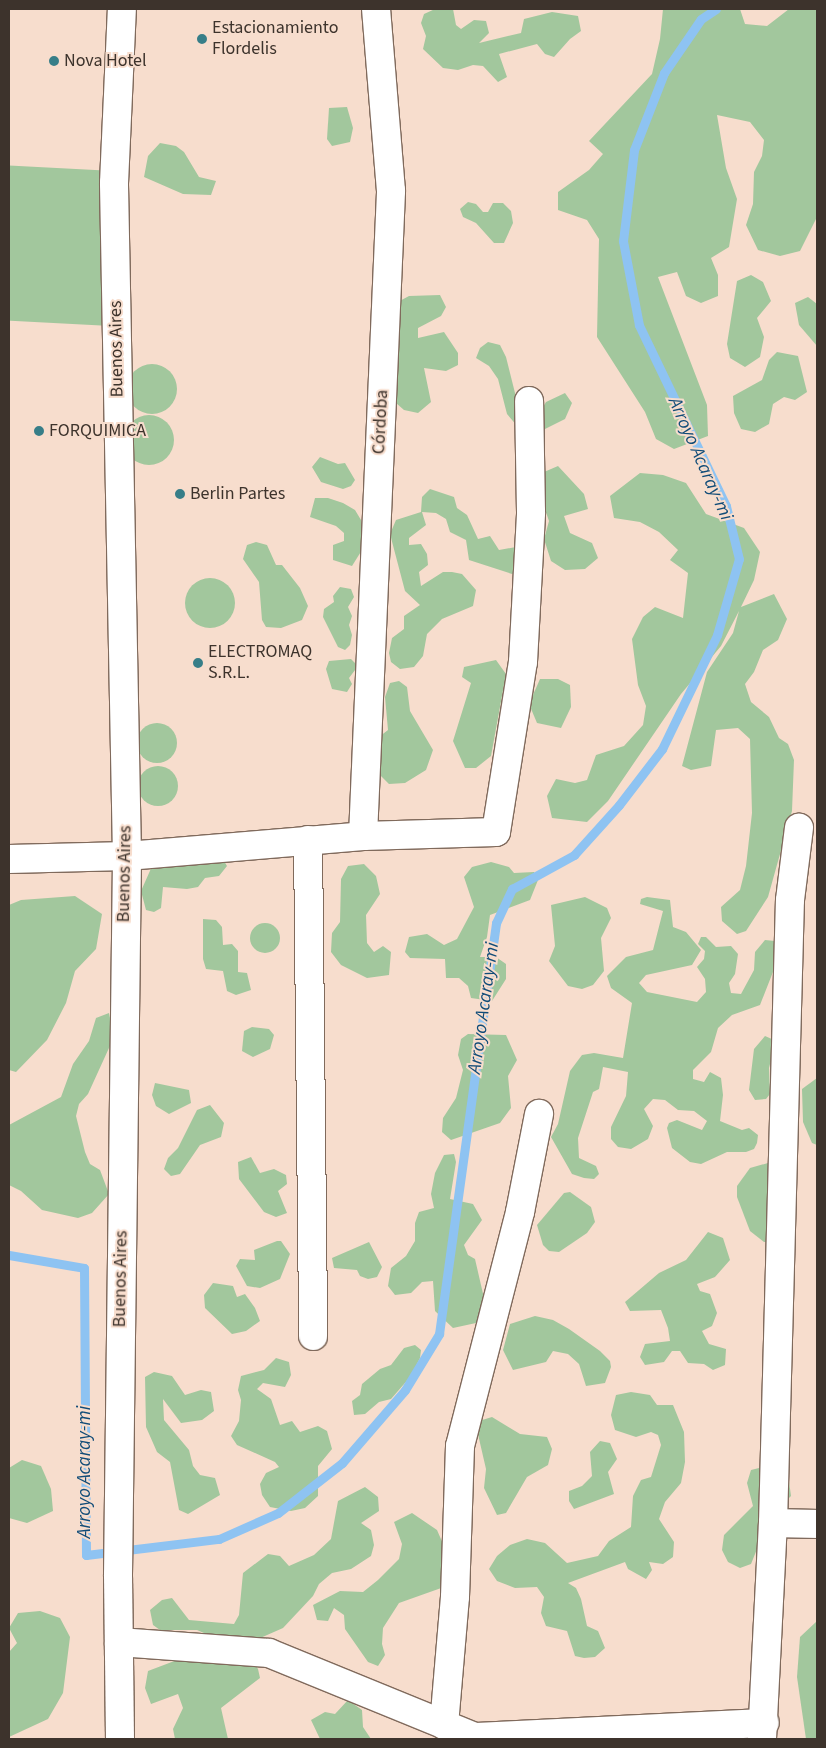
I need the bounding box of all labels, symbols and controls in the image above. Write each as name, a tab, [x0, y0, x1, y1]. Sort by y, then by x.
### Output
place label: Estacionamiento Flordelis	[212, 18, 338, 60]
marker: Estacionamiento Flordelis	[196, 33, 208, 45]
place label: Nova Hotel	[64, 50, 147, 72]
marker: Nova Hotel	[48, 55, 60, 67]
street label: Buenos Aires	[105, 300, 129, 398]
street label: Córdoba	[369, 389, 393, 455]
water label: Arroyo Acaray-mi	[663, 394, 737, 524]
place label: FORQUIMICA	[49, 420, 146, 442]
marker: FORQUIMICA	[33, 425, 45, 437]
place label: Berlin Partes	[190, 483, 285, 505]
marker: Berlin Partes	[174, 488, 186, 500]
place label: ELECTROMAQ S.R.L.	[208, 642, 312, 684]
marker: ELECTROMAQ S.R.L.	[192, 657, 204, 669]
street label: Buenos Aires	[113, 825, 137, 923]
water label: Arroyo Acaray-mi	[464, 941, 504, 1075]
street label: Buenos Aires	[109, 1230, 133, 1328]
water label: Arroyo Acaray-mi	[74, 1406, 96, 1538]

